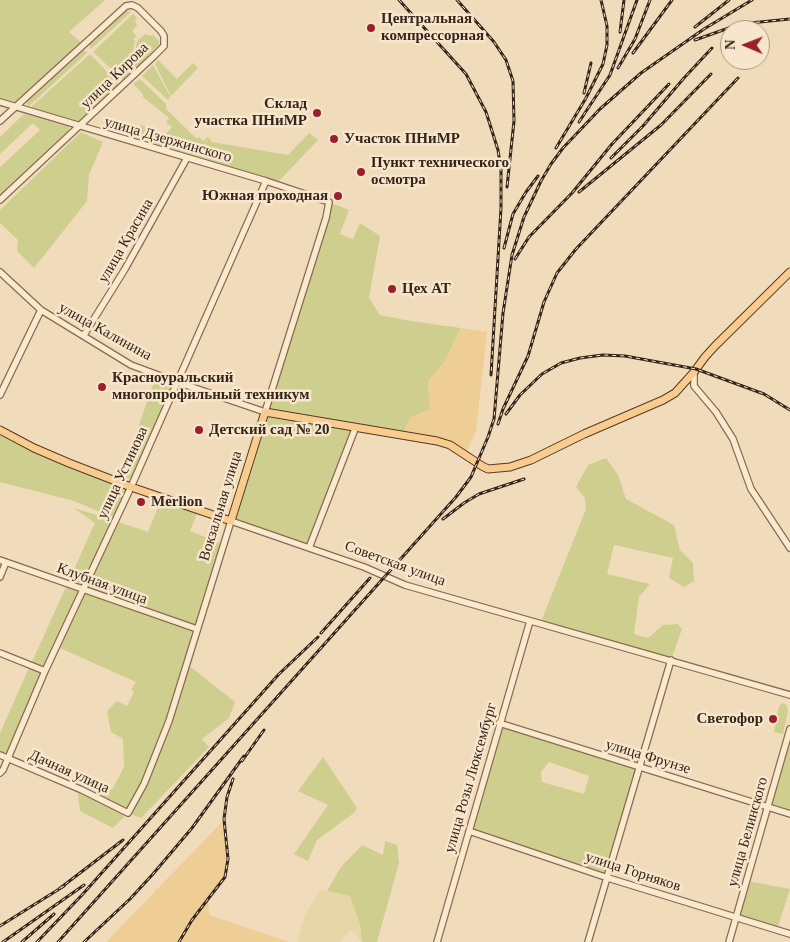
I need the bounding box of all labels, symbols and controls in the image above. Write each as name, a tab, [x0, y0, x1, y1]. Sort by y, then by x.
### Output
place label: Центральная компрессорная	[381, 10, 484, 45]
north arrow	[720, 20, 770, 70]
marker: Центральная компрессорная	[365, 22, 377, 34]
street label: улица Кирова	[77, 39, 153, 113]
text: N	[723, 40, 738, 50]
place label: Склад участка ПНиМР	[195, 95, 307, 130]
marker: Склад участка ПНиМР	[311, 107, 323, 119]
street label: улица Дзержинского	[102, 113, 234, 167]
place label: Участок ПНиМР	[344, 130, 460, 148]
marker: Участок ПНиМР	[328, 133, 340, 145]
place label: Пункт технического осмотра	[371, 154, 509, 189]
marker: Пункт технического осмотра	[355, 166, 367, 178]
place label: Южная проходная	[202, 187, 328, 205]
marker: Южная проходная	[332, 190, 344, 202]
street label: улица Красина	[95, 196, 157, 286]
place label: Цех АТ	[402, 280, 451, 298]
marker: Цех АТ	[386, 283, 398, 295]
street label: улица Калинина	[55, 299, 155, 365]
place label: Красноуральский многопрофильный техникум	[112, 369, 309, 404]
marker: Красноуральский многопрофильный техникум	[96, 381, 108, 393]
place label: Детский сад № 20	[209, 421, 330, 439]
street label: улица Устинова	[94, 424, 152, 522]
marker: Детский сад № 20	[193, 424, 205, 436]
street label: Вокзальная улица	[196, 449, 246, 563]
place label: Merlion	[151, 493, 203, 511]
marker: Merlion	[135, 496, 147, 508]
street label: Советская улица	[342, 537, 448, 591]
street label: Клубная улица	[54, 559, 150, 609]
street label: улица Розы Люксембург	[441, 701, 501, 855]
place label: Светофор	[697, 710, 763, 728]
marker: Светофор	[767, 713, 779, 725]
street label: улица Фрунзе	[603, 736, 693, 778]
street label: Дачная улица	[26, 746, 112, 798]
street label: улица Белинского	[724, 775, 772, 889]
street label: улица Горняков	[583, 848, 683, 896]

